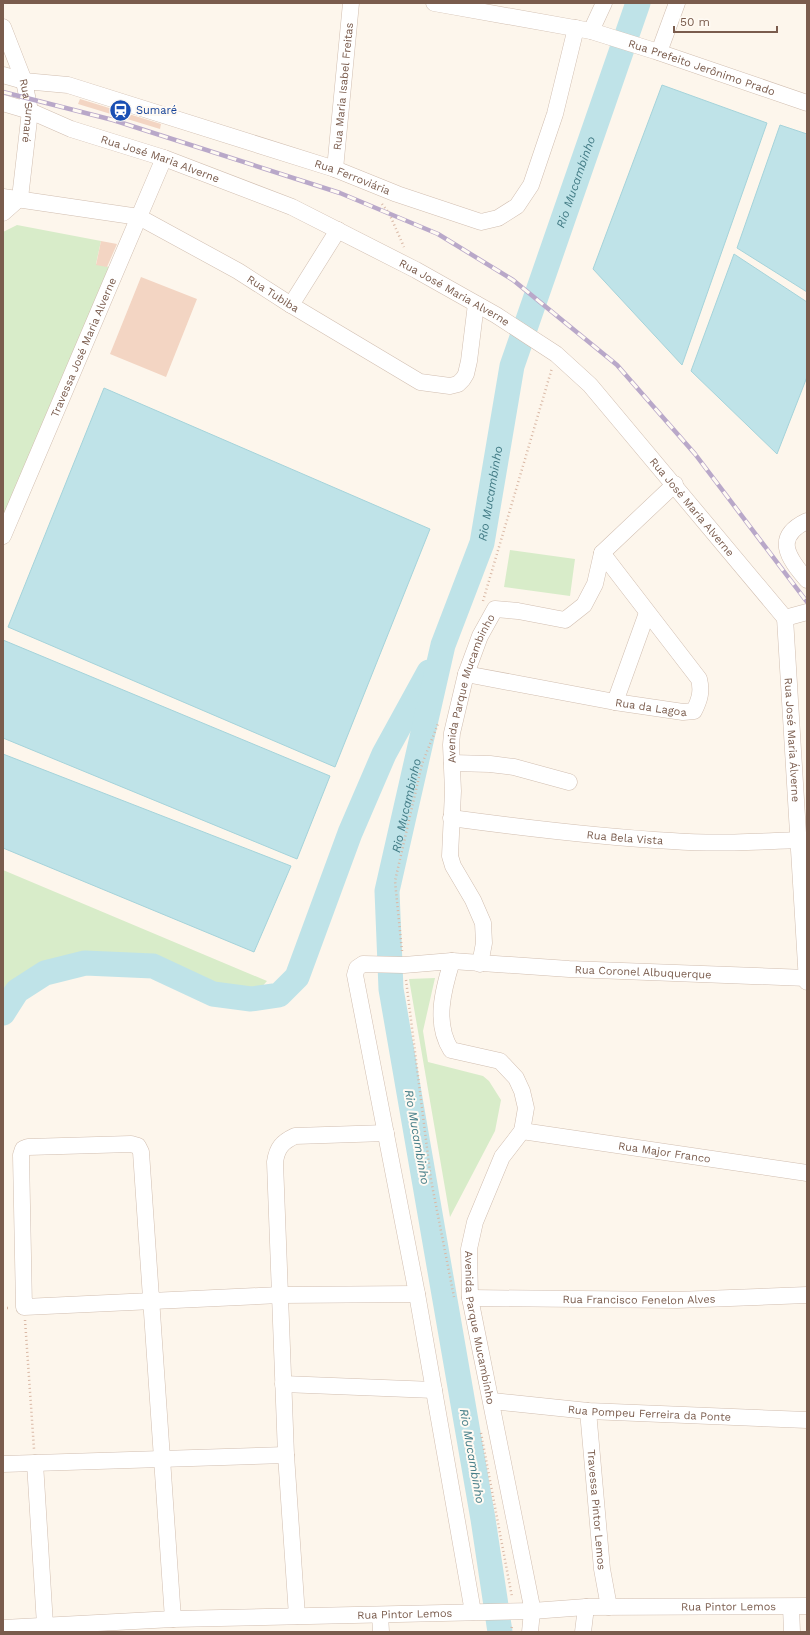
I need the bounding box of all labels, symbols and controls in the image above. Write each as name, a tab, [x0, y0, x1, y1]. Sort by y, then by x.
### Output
scale bar	[674, 8, 777, 34]
text: 50 m	[680, 15, 710, 29]
street label: Rua Maria Isabel Freitas	[330, 22, 356, 151]
street label: Rua Prefeito Jerônimo Prado	[627, 37, 777, 98]
street label: Rua Sumaré	[17, 77, 37, 143]
station icon: Sumaré	[108, 97, 134, 123]
place label: Sumaré	[136, 104, 177, 117]
street label: Rua José Maria Alverne	[99, 132, 221, 185]
water label: Rio Mucambinho	[553, 134, 598, 230]
street label: Rua Ferroviária	[313, 156, 392, 197]
street label: Rua José Maria Alverne	[397, 256, 512, 329]
street label: Rua Tubiba	[245, 272, 302, 315]
street label: Travessa José Maria Alverne	[48, 276, 119, 419]
water label: Rio Mucambinho	[475, 445, 505, 542]
street label: Rua José Maria Alverne	[647, 455, 737, 559]
street label: Avenida Parque Mucambinho	[444, 612, 497, 764]
street label: Rua José Maria Álverne	[782, 677, 803, 802]
street label: Rua da Lagoa	[614, 696, 687, 719]
water label: Rio Mucambinho	[389, 757, 424, 854]
street label: Rua Bela Vista	[586, 828, 664, 847]
street label: Rua Coronel Albuquerque	[574, 963, 712, 981]
water label: Rio Mucambinho	[402, 1089, 432, 1185]
street label: Rua Major Franco	[617, 1139, 712, 1165]
street label: Avenida Parque Mucambinho	[463, 1251, 498, 1405]
street label: Rua Francisco Fenelon Alves	[562, 1292, 716, 1306]
street label: Rua Pompeu Ferreira da Ponte	[567, 1402, 731, 1423]
water label: Rio Mucambinho	[457, 1408, 487, 1504]
street label: Travessa Pintor Lemos	[585, 1449, 609, 1571]
street label: Rua Pintor Lemos	[681, 1600, 776, 1613]
street label: Rua Pintor Lemos	[357, 1606, 453, 1621]

